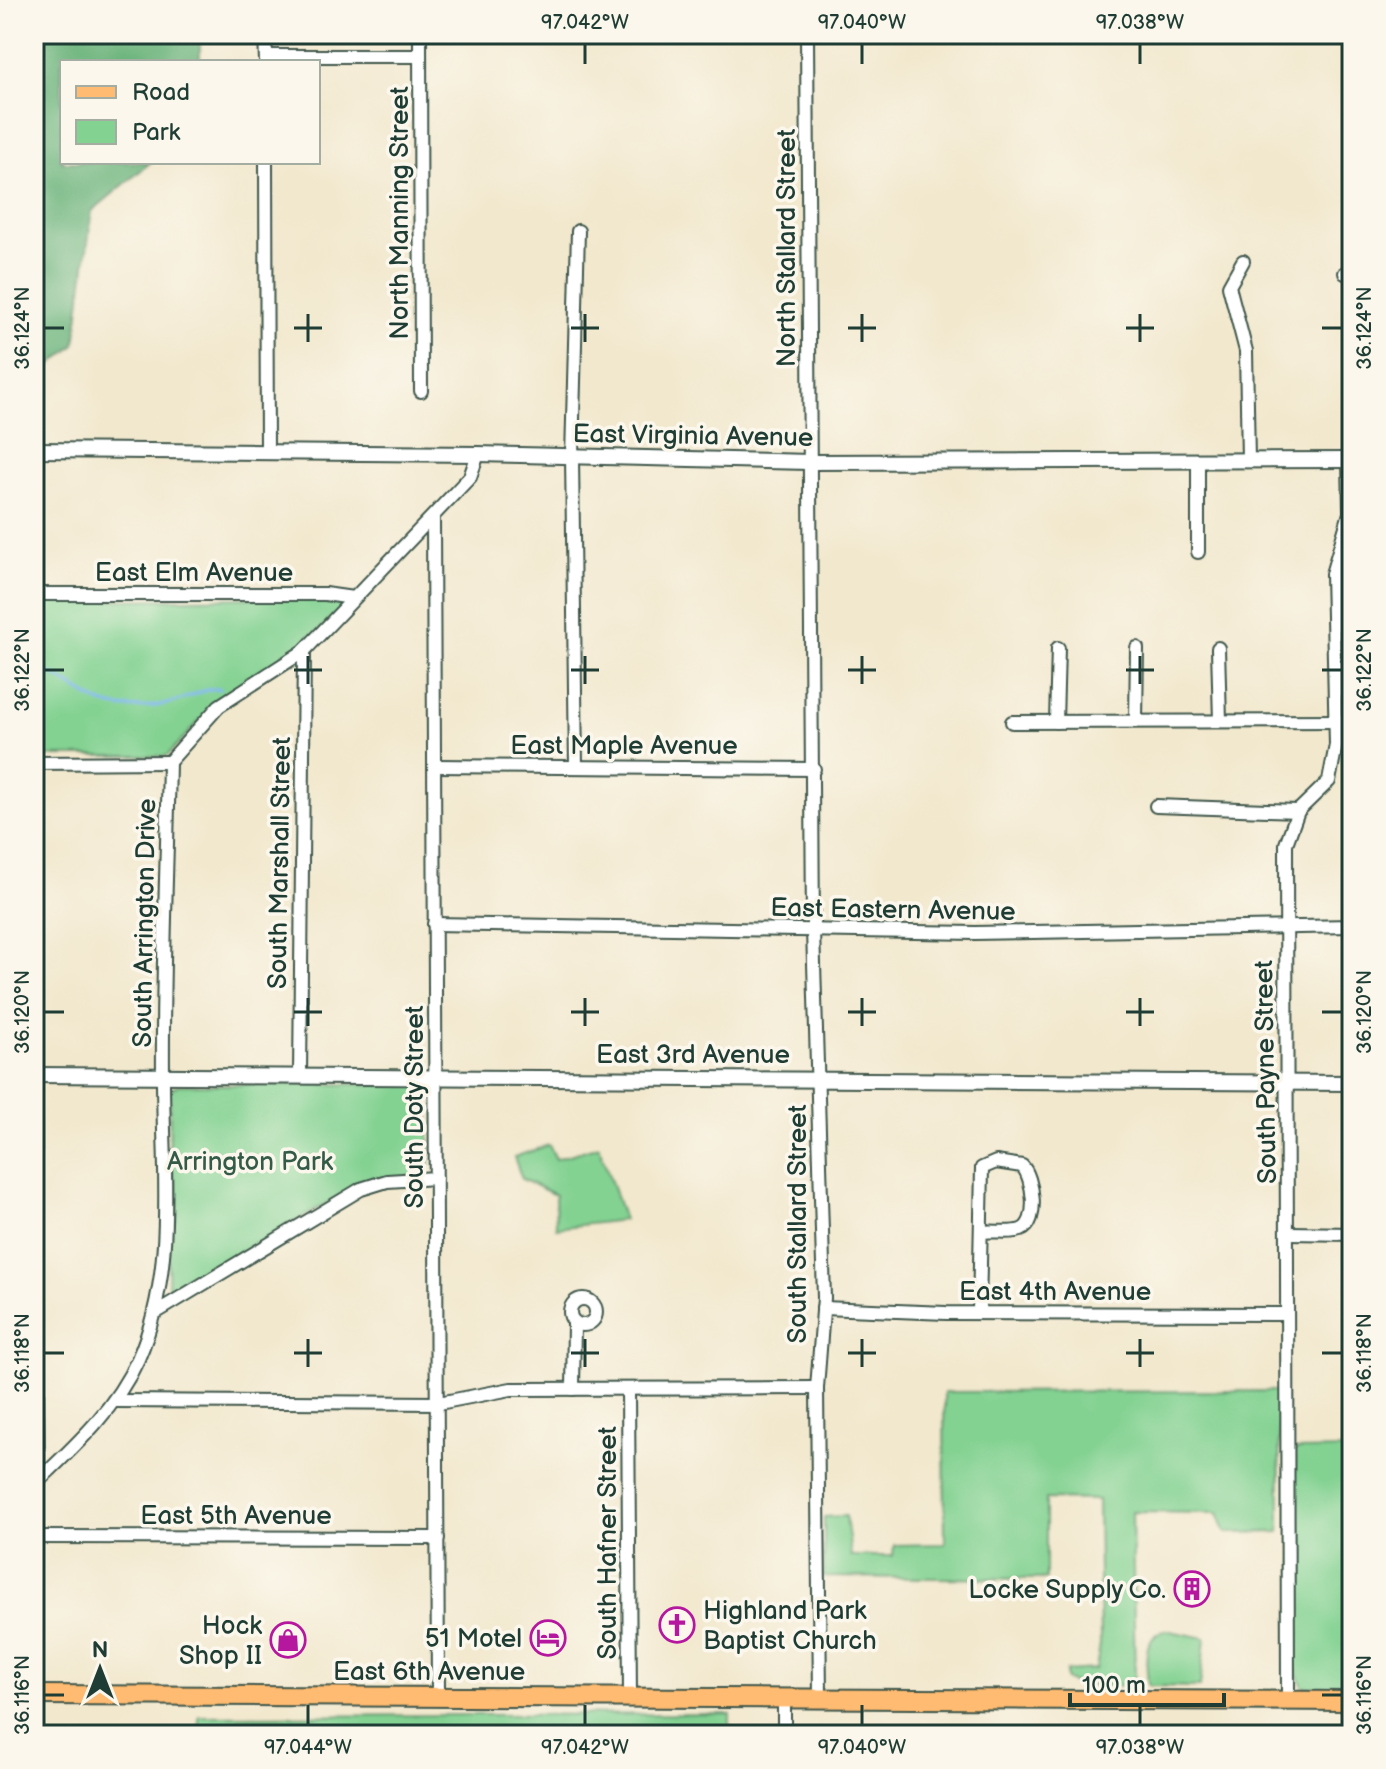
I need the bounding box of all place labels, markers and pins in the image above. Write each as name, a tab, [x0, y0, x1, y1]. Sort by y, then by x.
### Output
building icon: Locke Supply Co.	[1173, 1570, 1211, 1608]
place label: Locke Supply Co.	[968, 1575, 1166, 1606]
place label: Highland Park Baptist Church	[703, 1596, 877, 1657]
church icon: Highland Park Baptist Church	[658, 1606, 696, 1644]
place label: Hock Shop II	[179, 1611, 262, 1672]
hotel icon: 51 Motel	[529, 1619, 567, 1657]
shop icon: Hock Shop II	[269, 1621, 307, 1659]
place label: 51 Motel	[425, 1624, 522, 1655]

